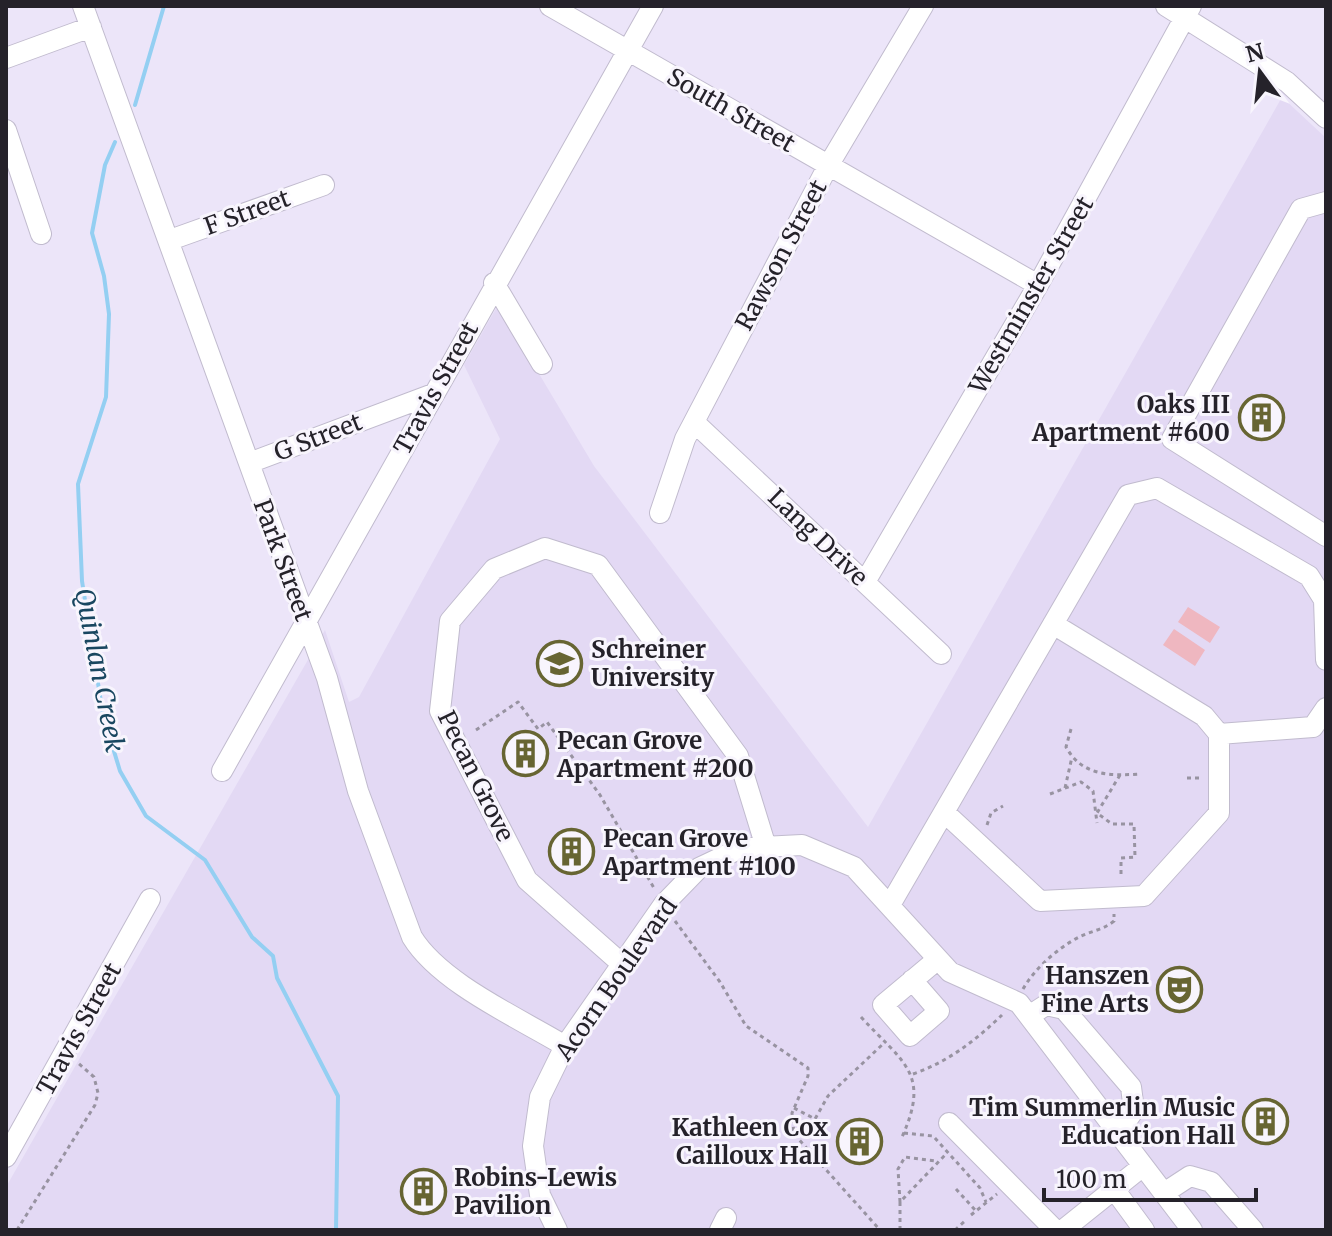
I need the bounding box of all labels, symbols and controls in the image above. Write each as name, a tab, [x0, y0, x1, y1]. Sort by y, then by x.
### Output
north arrow	[1220, 32, 1300, 112]
text: N	[1243, 37, 1267, 68]
street label: South Street	[661, 61, 801, 159]
street label: Rawson Street	[728, 174, 834, 336]
street label: F Street	[200, 182, 295, 242]
street label: Westminster Street	[961, 190, 1100, 400]
street label: Travis Street	[387, 316, 486, 460]
place label: Oaks III Apartment #600	[1031, 389, 1230, 448]
building icon: Oaks III Apartment #600	[1237, 394, 1285, 442]
street label: G Street	[270, 406, 367, 468]
street label: Lang Drive	[762, 482, 874, 592]
street label: Park Street	[247, 495, 320, 626]
water label: Quinlan Creek	[68, 585, 132, 755]
place label: Schreiner University	[591, 634, 715, 693]
school or university icon: Schreiner University	[536, 639, 584, 687]
street label: Pecan Grove	[431, 706, 521, 846]
place label: Pecan Grove Apartment #200	[556, 725, 754, 784]
building icon: Pecan Grove Apartment #200	[502, 730, 550, 778]
place label: Pecan Grove Apartment #100	[602, 823, 796, 882]
building icon: Pecan Grove Apartment #100	[548, 828, 596, 876]
street label: Acorn Boulevard	[548, 892, 684, 1067]
street label: Travis Street	[30, 957, 129, 1101]
place label: Hanszen Fine Arts	[1041, 960, 1149, 1019]
theatre icon: Hanszen Fine Arts	[1156, 965, 1204, 1013]
place label: Tim Summerlin Music Education Hall	[969, 1092, 1235, 1151]
building icon: Tim Summerlin Music Education Hall	[1242, 1097, 1290, 1145]
place label: Kathleen Cox Cailloux Hall	[671, 1112, 828, 1171]
building icon: Kathleen Cox Cailloux Hall	[835, 1117, 883, 1165]
scale bar	[1044, 1152, 1256, 1202]
place label: Robins-Lewis Pavilion	[454, 1162, 617, 1221]
text: 100 m	[1056, 1164, 1127, 1195]
building icon: Robins-Lewis Pavilion	[399, 1167, 447, 1215]

